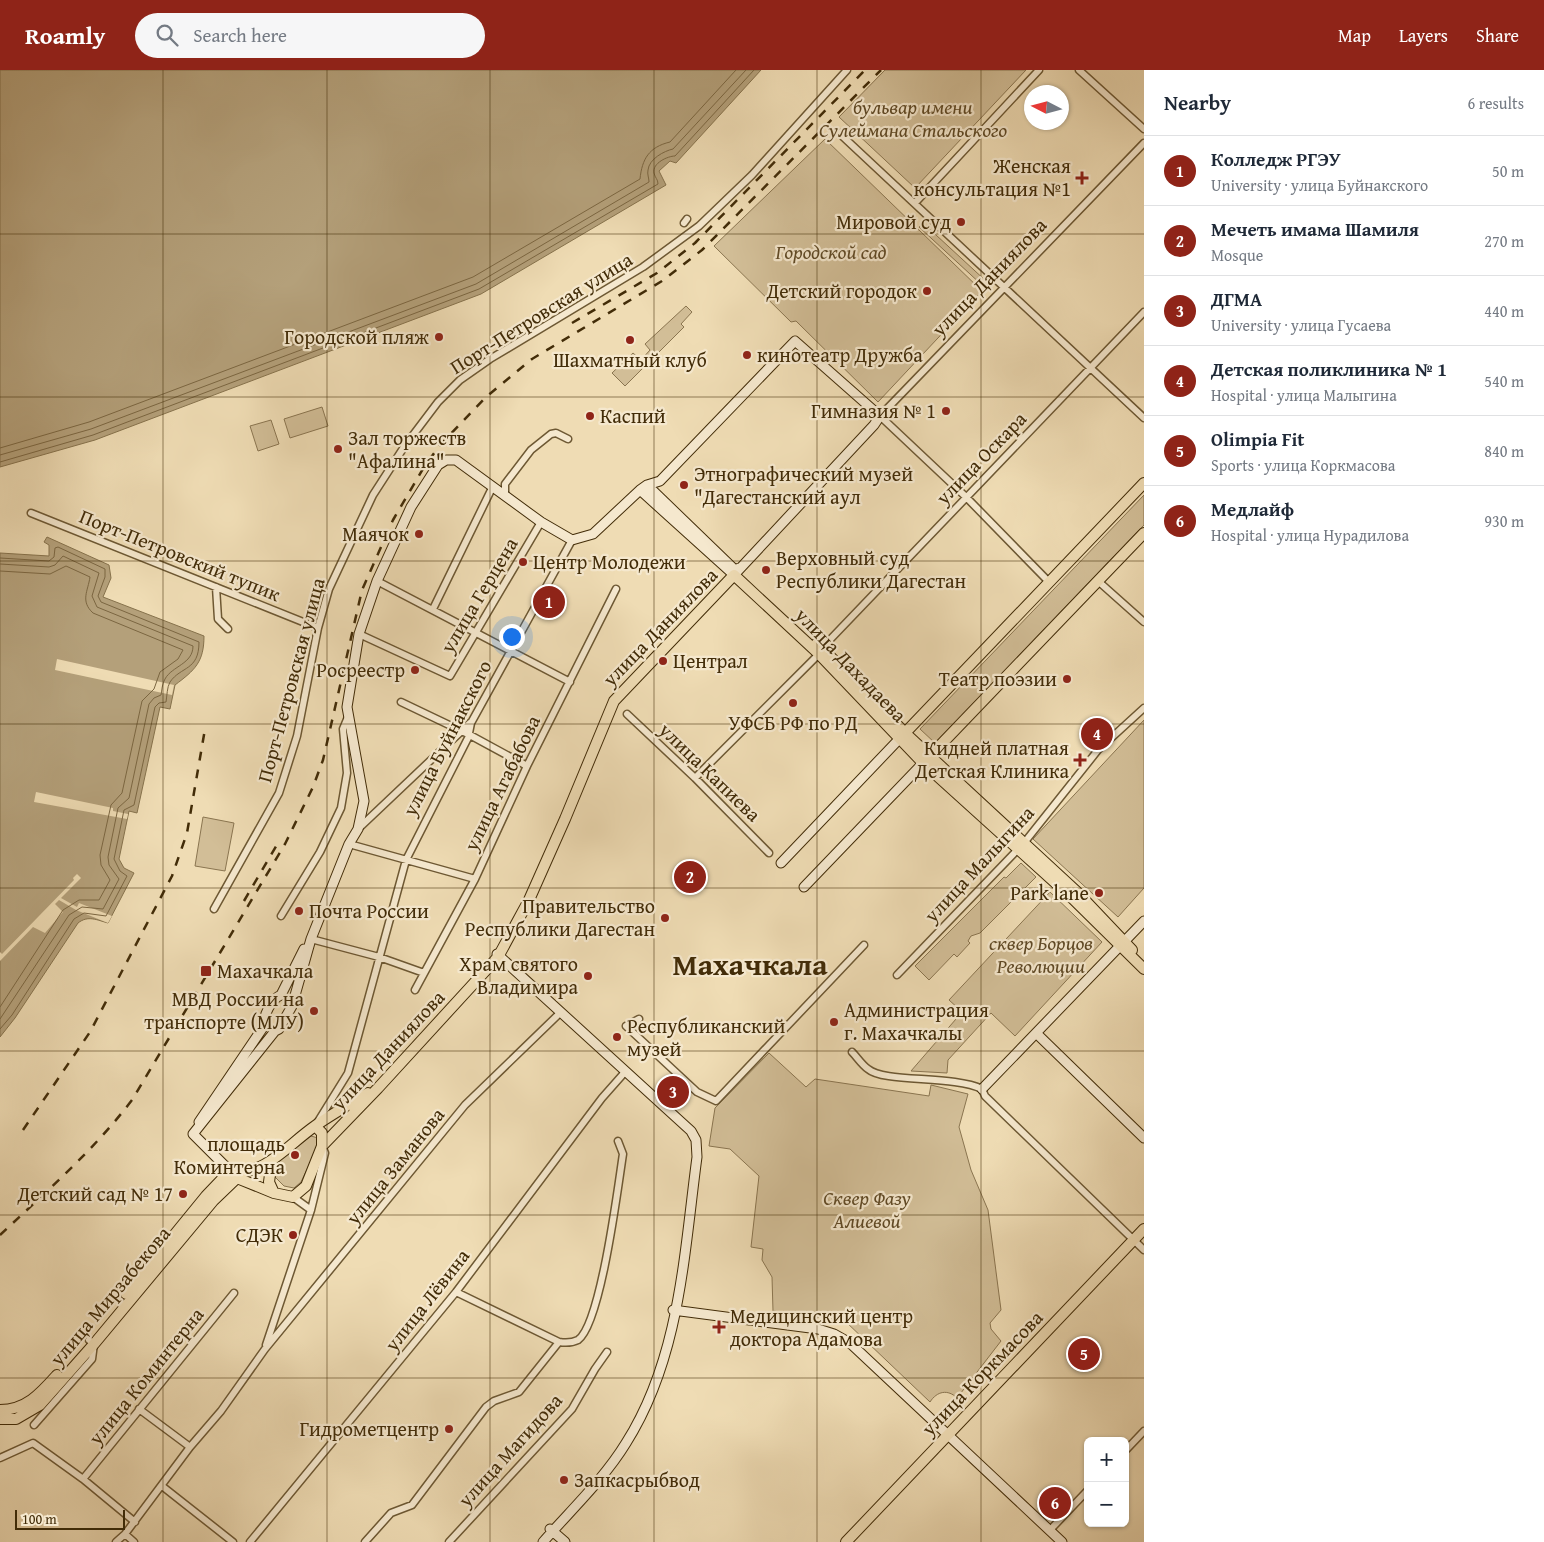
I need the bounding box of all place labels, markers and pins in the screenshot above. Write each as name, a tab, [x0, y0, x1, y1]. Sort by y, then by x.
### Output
place label: Женская консультация №1	[914, 151, 1071, 203]
marker: Женская консультация №1	[1075, 171, 1089, 185]
place label: Мировой суд	[836, 207, 951, 236]
marker: Мировой суд	[955, 216, 967, 228]
place label: Детский городок	[765, 276, 918, 305]
marker: Детский городок	[921, 285, 933, 297]
place label: Городской пляж	[284, 322, 429, 351]
marker: Городской пляж	[433, 331, 445, 343]
marker: Шахматный клуб	[624, 334, 636, 346]
place label: кинотеатр Дружба	[757, 340, 923, 369]
place label: Шахматный клуб	[553, 345, 707, 374]
marker: кинотеатр Дружба	[741, 349, 753, 361]
place label: Гимназия № 1	[811, 396, 936, 425]
place label: Каспий	[600, 401, 666, 430]
marker: Гимназия № 1	[940, 405, 952, 417]
marker: Каспий	[584, 410, 596, 422]
place label: Зал торжеств "Афалина"	[348, 423, 466, 475]
marker: Зал торжеств "Афалина"	[332, 443, 344, 455]
place label: Этнографический музей "Дагестанский аул	[694, 459, 913, 511]
marker: Этнографический музей "Дагестанский аул	[678, 479, 690, 491]
place label: Маячок	[342, 519, 410, 548]
marker: Маячок	[413, 528, 425, 540]
place label: Верховный суд Республики Дагестан	[776, 543, 967, 595]
place label: Центр Молодежи	[533, 547, 686, 576]
marker: Центр Молодежи	[517, 556, 529, 568]
marker: Верховный суд Республики Дагестан	[760, 564, 772, 576]
pin: 1	[533, 583, 565, 621]
place label: Централ	[673, 646, 748, 675]
place label: Росреестр	[316, 655, 405, 684]
marker: Централ	[657, 655, 669, 667]
marker: Росреестр	[409, 664, 421, 676]
place label: Театр поэзии	[939, 664, 1057, 693]
marker: Театр поэзии	[1061, 673, 1073, 685]
marker: УФСБ РФ по РД	[787, 697, 799, 709]
place label: УФСБ РФ по РД	[728, 708, 858, 737]
pin: 4	[1081, 715, 1113, 753]
place label: Кидней платная Детская Клиника	[914, 733, 1069, 785]
marker: Кидней платная Детская Клиника	[1073, 753, 1087, 767]
pin: 2	[674, 858, 706, 896]
place label: Park lane	[1010, 878, 1089, 907]
marker: Park lane	[1093, 887, 1105, 899]
place label: Правительство Республики Дагестан	[465, 891, 655, 943]
place label: Почта России	[309, 896, 429, 925]
marker: Почта России	[293, 905, 305, 917]
marker: Правительство Республики Дагестан	[659, 912, 671, 924]
place label: Храм святого Владимира	[459, 949, 578, 1001]
place label: Махачкала	[217, 956, 314, 985]
marker: Махачкала	[199, 964, 213, 978]
marker: Храм святого Владимира	[582, 970, 594, 982]
place label: МВД России на транспорте (МЛУ)	[144, 984, 304, 1036]
place label: Администрация г. Махачкалы	[844, 995, 989, 1047]
marker: МВД России на транспорте (МЛУ)	[308, 1005, 320, 1017]
place label: Республиканский музей	[627, 1011, 785, 1063]
marker: Администрация г. Махачкалы	[828, 1016, 840, 1028]
marker: Республиканский музей	[611, 1031, 623, 1043]
pin: 3	[657, 1073, 689, 1111]
place label: площадь Коминтерна	[174, 1129, 285, 1181]
marker: площадь Коминтерна	[289, 1149, 301, 1161]
place label: Детский сад № 17	[16, 1179, 173, 1208]
marker: Детский сад № 17	[177, 1188, 189, 1200]
place label: СДЭК	[236, 1220, 284, 1249]
marker: СДЭК	[287, 1229, 299, 1241]
place label: Медицинский центр доктора Адамова	[730, 1301, 913, 1353]
marker: Медицинский центр доктора Адамова	[712, 1320, 726, 1334]
pin: 5	[1068, 1335, 1100, 1373]
place label: Гидрометцентр	[299, 1414, 439, 1443]
marker: Гидрометцентр	[443, 1423, 455, 1435]
place label: Запкасрыбвод	[574, 1465, 700, 1494]
marker: Запкасрыбвод	[558, 1474, 570, 1486]
pin: 6	[1039, 1484, 1071, 1522]

